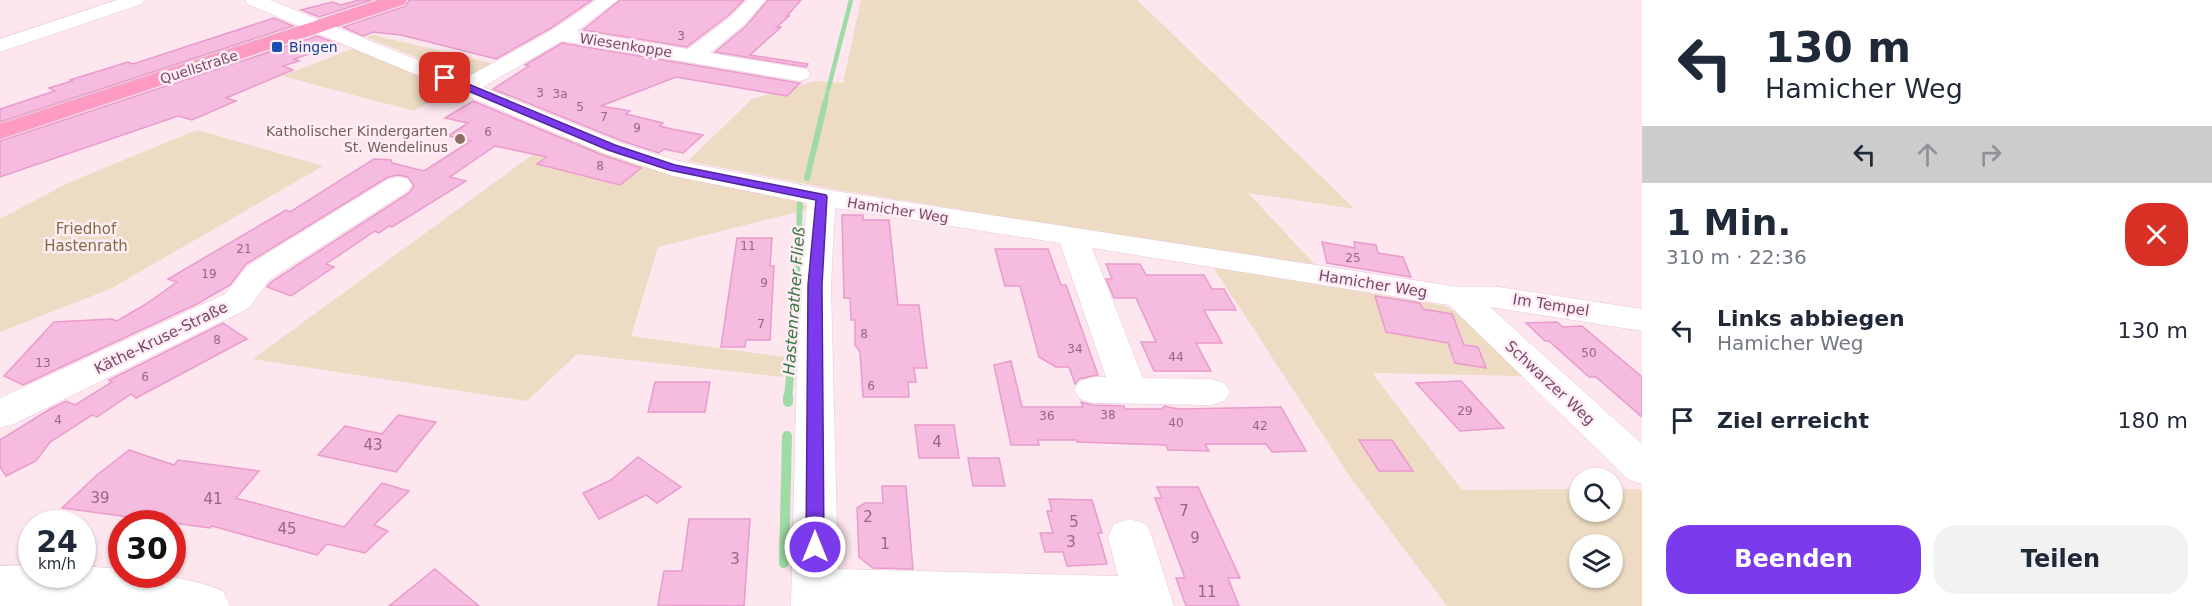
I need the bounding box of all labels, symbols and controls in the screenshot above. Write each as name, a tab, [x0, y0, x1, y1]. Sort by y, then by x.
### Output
text: 130 m	[1765, 23, 1911, 72]
icon: left	[1666, 24, 1744, 102]
house number: 3	[677, 29, 685, 43]
street label: Wiesenkoppe	[579, 30, 673, 60]
place label: Bingen	[289, 39, 338, 55]
marker: Bingen	[270, 40, 284, 54]
street label: Quellstraße	[158, 47, 240, 87]
pin	[419, 52, 470, 103]
icon: arrive	[428, 61, 461, 94]
text: Hamicher Weg	[1765, 73, 1963, 104]
house number: 3	[536, 86, 544, 100]
house number: 3a	[553, 87, 568, 101]
house number: 5	[576, 100, 584, 114]
house number: 7	[600, 110, 608, 124]
house number: 9	[633, 121, 641, 135]
place label: Katholischer Kindergarten St. Wendelinus	[266, 123, 448, 155]
house number: 6	[484, 125, 492, 139]
marker: Katholischer Kindergarten St. Wendelinus	[453, 132, 467, 146]
icon: left	[1848, 138, 1881, 171]
icon: ahead	[1911, 138, 1944, 171]
icon: right	[1974, 138, 2007, 171]
house number: 8	[596, 159, 604, 173]
street label: Hamicher Weg	[846, 194, 950, 226]
text: 1 Min.	[1666, 202, 1791, 243]
button: close	[2125, 203, 2188, 266]
park label: Friedhof Hastenrath	[44, 220, 128, 255]
water label: Hastenrather Fließ	[779, 226, 809, 376]
house number: 11	[740, 239, 756, 253]
house number: 21	[236, 242, 252, 256]
text: 310 m · 22:36	[1666, 245, 1807, 269]
house number: 25	[1345, 251, 1361, 265]
house number: 19	[201, 267, 217, 281]
street label: Hamicher Weg	[1317, 267, 1429, 301]
house number: 9	[760, 276, 768, 290]
street label: Im Tempel	[1511, 290, 1591, 320]
street label: Käthe-Kruse-Straße	[91, 298, 231, 378]
text: Links abbiegen	[1717, 306, 1905, 331]
icon: left	[1666, 314, 1699, 347]
house number: 7	[757, 317, 765, 331]
text: 130 m	[2118, 318, 2188, 343]
house number: 8	[860, 327, 868, 341]
text: Hamicher Weg	[1717, 331, 1864, 355]
house number: 8	[213, 333, 221, 347]
street label: Schwarzer Weg	[1502, 337, 1598, 429]
house number: 34	[1067, 342, 1083, 356]
house number: 50	[1581, 346, 1597, 360]
house number: 44	[1168, 350, 1184, 364]
house number: 13	[35, 356, 51, 370]
house number: 6	[141, 370, 149, 384]
house number: 6	[867, 379, 875, 393]
house number: 29	[1457, 404, 1473, 418]
icon: arrive	[1666, 404, 1699, 437]
house number: 38	[1100, 408, 1116, 422]
text: Ziel erreicht	[1717, 408, 1869, 433]
text: 180 m	[2118, 408, 2188, 433]
house number: 36	[1039, 409, 1055, 423]
house number: 4	[54, 413, 62, 427]
house number: 40	[1168, 416, 1184, 430]
house number: 42	[1252, 419, 1268, 433]
house number: 4	[932, 433, 942, 451]
house number: 43	[363, 436, 383, 454]
map controls	[1569, 468, 1623, 588]
button: search	[1569, 468, 1623, 522]
house number: 39	[90, 489, 110, 507]
house number: 41	[203, 490, 223, 508]
house number: 7	[1179, 502, 1189, 520]
house number: 2	[863, 508, 873, 526]
speed limit sign: 30	[108, 510, 186, 588]
house number: 5	[1069, 513, 1079, 531]
position arrow	[783, 515, 847, 579]
house number: 45	[277, 520, 297, 538]
text: 24	[36, 524, 78, 559]
button: Beenden	[1666, 525, 1921, 594]
button: Teilen	[1933, 525, 2188, 594]
house number: 9	[1190, 529, 1200, 547]
house number: 3	[1066, 533, 1076, 551]
button: layers	[1569, 534, 1623, 588]
house number: 1	[880, 535, 890, 553]
house number: 3	[730, 550, 740, 568]
text: km/h	[38, 555, 76, 573]
house number: 11	[1197, 583, 1217, 601]

